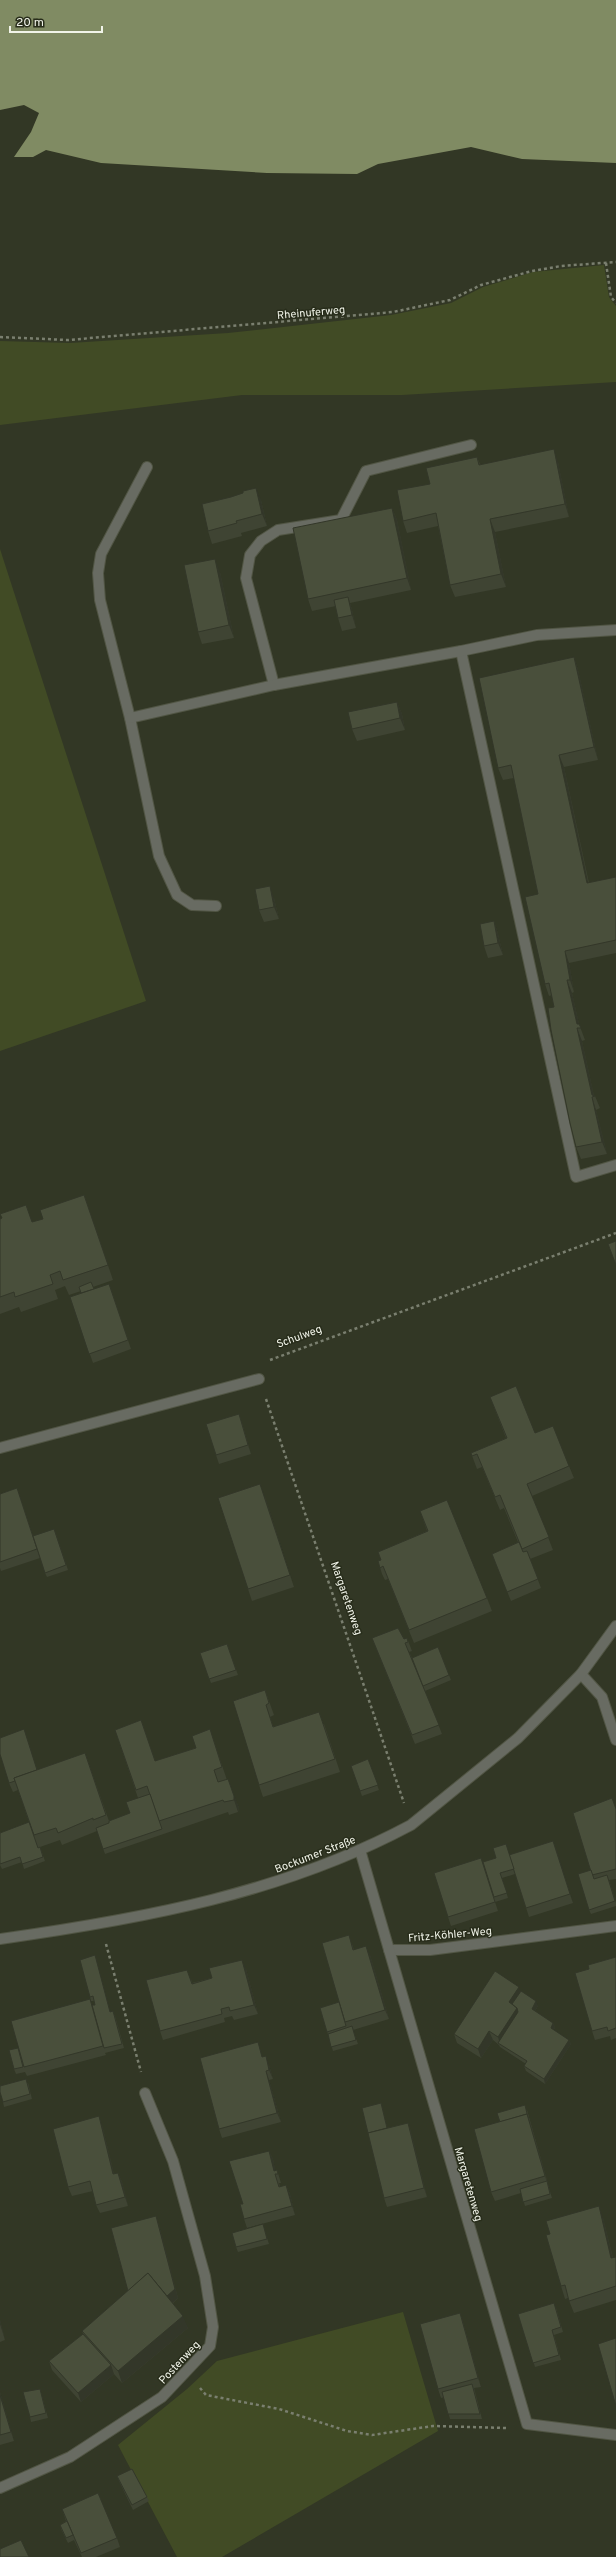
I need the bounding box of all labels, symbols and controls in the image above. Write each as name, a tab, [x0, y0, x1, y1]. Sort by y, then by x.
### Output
scale bar	[10, 8, 102, 34]
text: 20 m	[16, 15, 44, 31]
street label: Rheinuferweg	[276, 303, 346, 323]
street label: Schulweg	[275, 1322, 324, 1352]
street label: Margaretenweg	[327, 1560, 365, 1637]
street label: Bockumer Straße	[273, 1833, 358, 1877]
street label: Fritz-Köhler-Weg	[408, 1924, 493, 1946]
street label: Margaretenweg	[451, 2145, 485, 2223]
street label: Postenweg	[156, 2338, 203, 2387]

